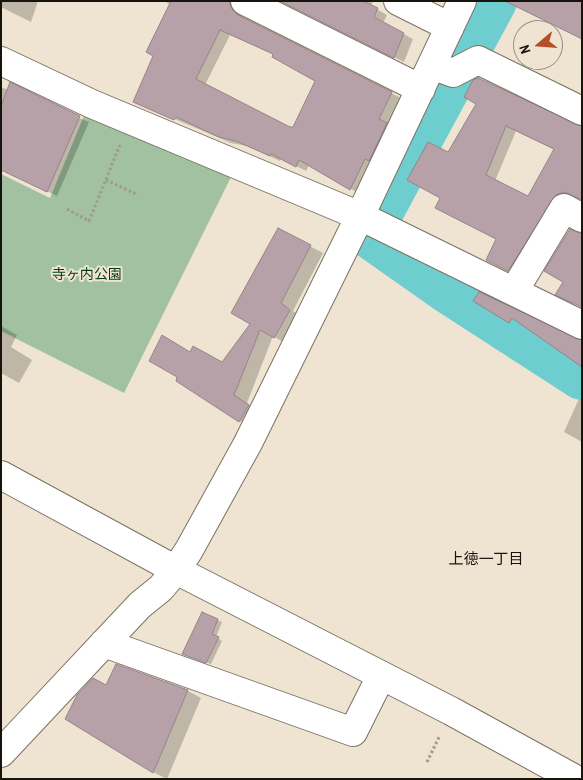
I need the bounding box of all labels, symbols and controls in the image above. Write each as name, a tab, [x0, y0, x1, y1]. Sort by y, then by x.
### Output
north arrow	[513, 20, 563, 70]
text: N	[515, 43, 535, 56]
park label: 寺ヶ内公園	[52, 267, 122, 283]
district label: 上徳一丁目	[449, 551, 523, 569]

